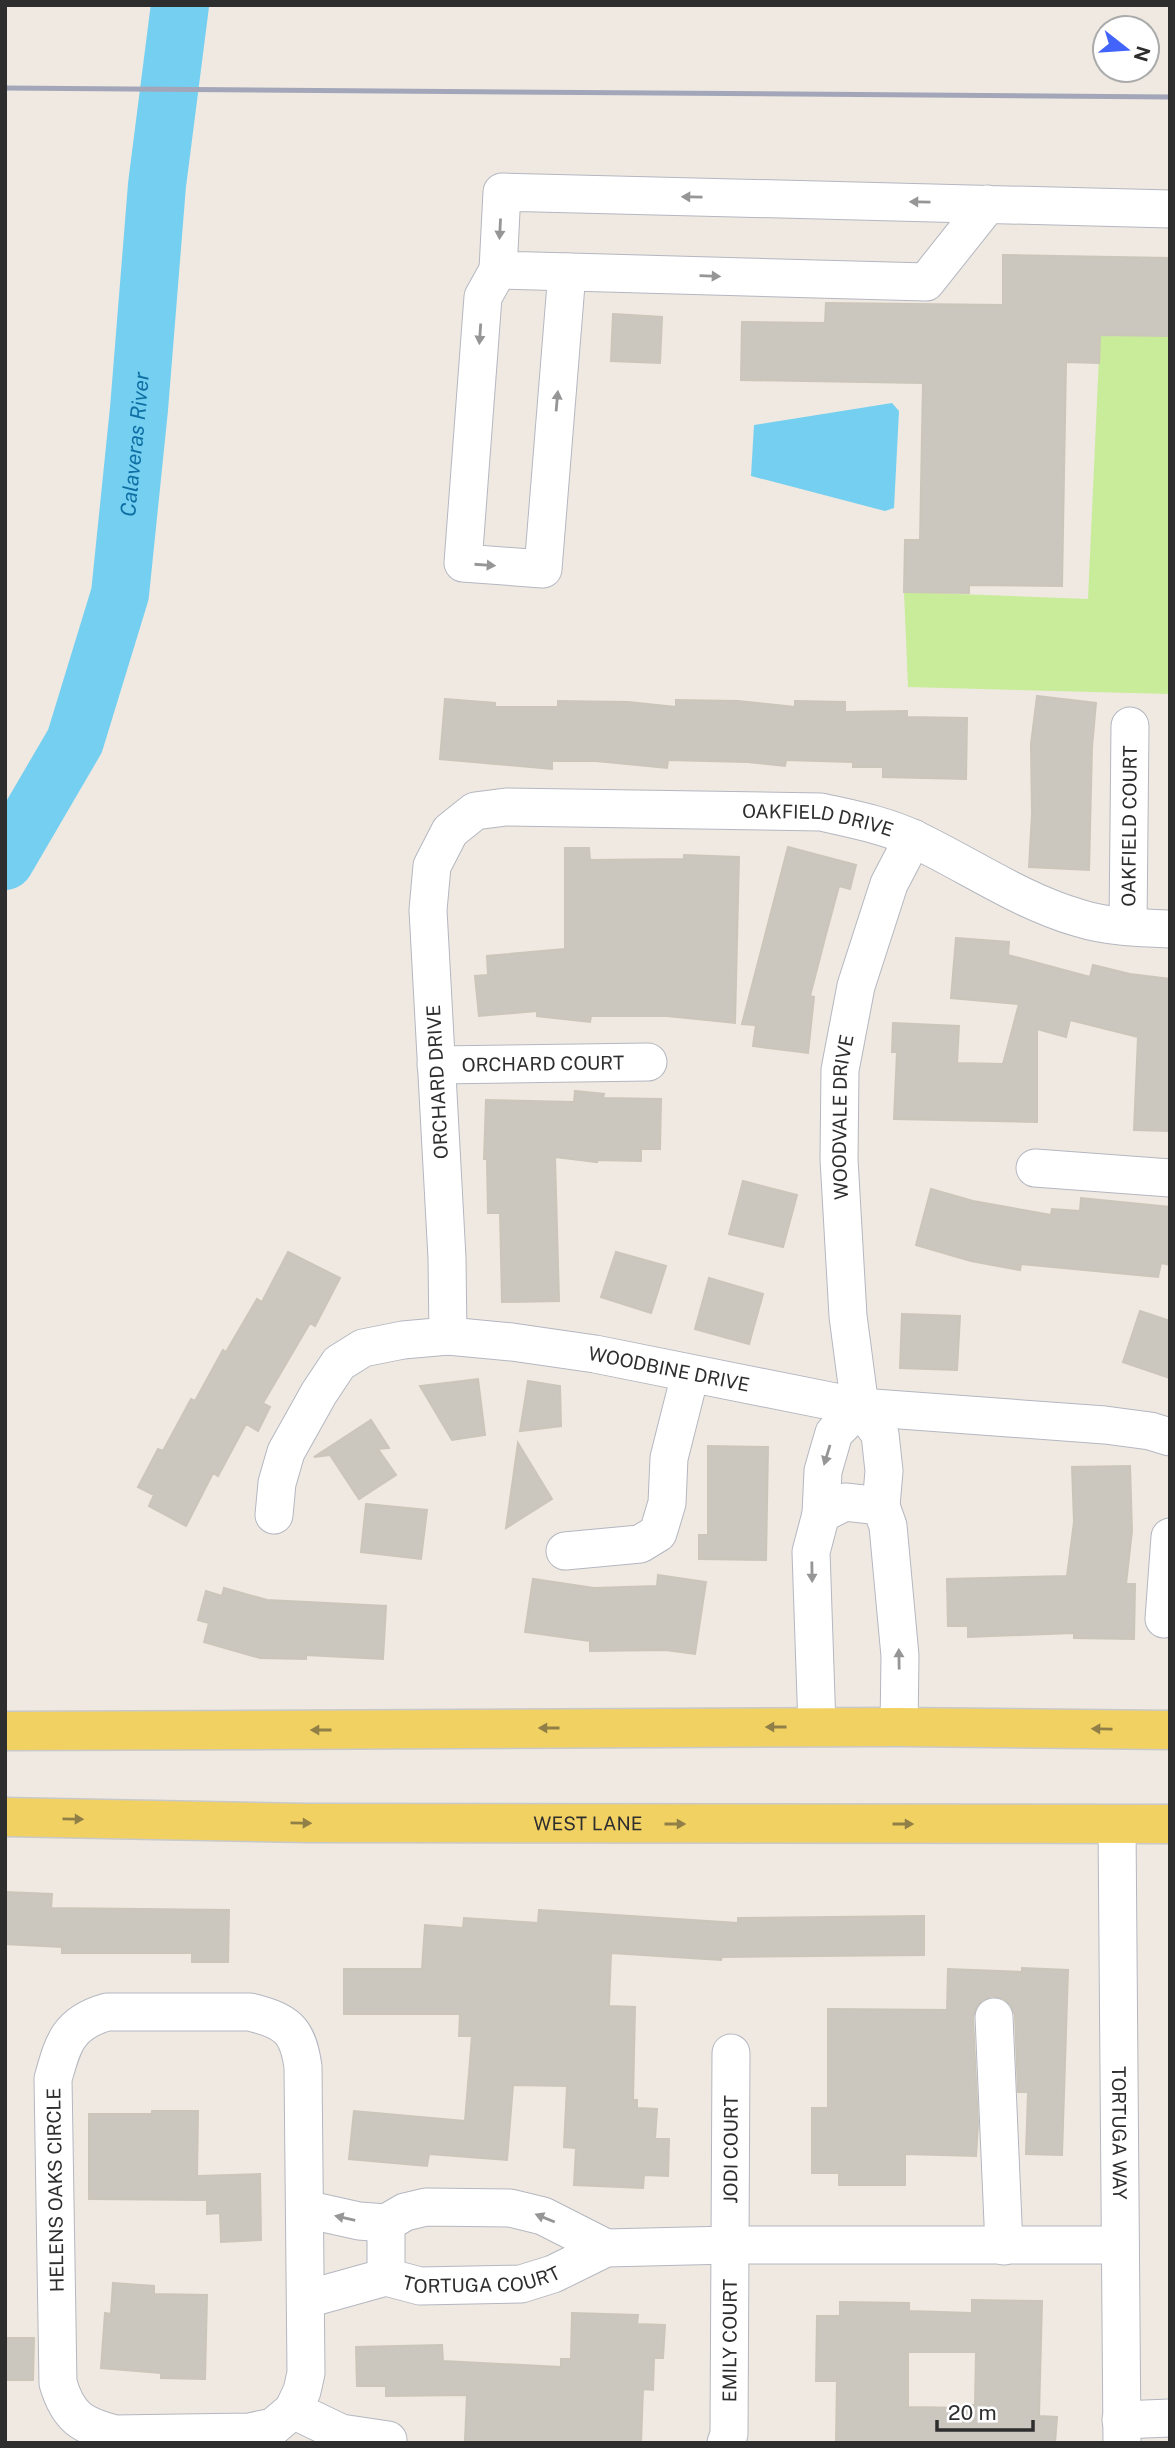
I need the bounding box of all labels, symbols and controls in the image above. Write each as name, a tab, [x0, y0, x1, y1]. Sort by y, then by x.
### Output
north arrow	[1091, 14, 1161, 84]
text: N	[1130, 44, 1155, 64]
one-way arrow	[681, 191, 703, 202]
one-way arrow	[908, 197, 930, 208]
one-way arrow	[495, 218, 506, 240]
one-way arrow	[699, 270, 721, 281]
one-way arrow	[474, 323, 485, 345]
water label: Calaveras River	[115, 370, 154, 518]
one-way arrow	[552, 390, 563, 412]
one-way arrow	[474, 560, 496, 571]
street label: OAKFIELD COURT	[1117, 745, 1141, 907]
street label: OAKFIELD DRIVE	[742, 800, 896, 841]
street label: ORCHARD DRIVE	[422, 1004, 452, 1160]
street label: WOODVALE DRIVE	[828, 1033, 858, 1201]
street label: ORCHARD COURT	[462, 1051, 624, 1076]
street label: WOODBINE DRIVE	[587, 1342, 752, 1396]
one-way arrow	[822, 1445, 832, 1466]
one-way arrow	[806, 1561, 817, 1583]
one-way arrow	[894, 1647, 905, 1669]
one-way arrow	[765, 1721, 787, 1733]
one-way arrow	[537, 1722, 559, 1734]
one-way arrow	[1090, 1723, 1112, 1735]
one-way arrow	[310, 1724, 332, 1735]
street label: WEST LANE	[533, 1812, 643, 1834]
one-way arrow	[63, 1813, 85, 1824]
one-way arrow	[290, 1817, 312, 1829]
one-way arrow	[665, 1818, 687, 1830]
one-way arrow	[892, 1818, 914, 1830]
street label: TORTUGA WAY	[1108, 2066, 1131, 2200]
street label: HELENS OAKS CIRCLE	[42, 2088, 68, 2292]
street label: JODI COURT	[719, 2095, 742, 2204]
one-way arrow	[334, 2212, 356, 2223]
one-way arrow	[534, 2212, 555, 2223]
street label: TORTUGA COURT	[400, 2261, 564, 2297]
street label: EMILY COURT	[718, 2279, 741, 2402]
scale bar	[937, 2388, 1033, 2432]
text: 20 m	[948, 2400, 997, 2425]

